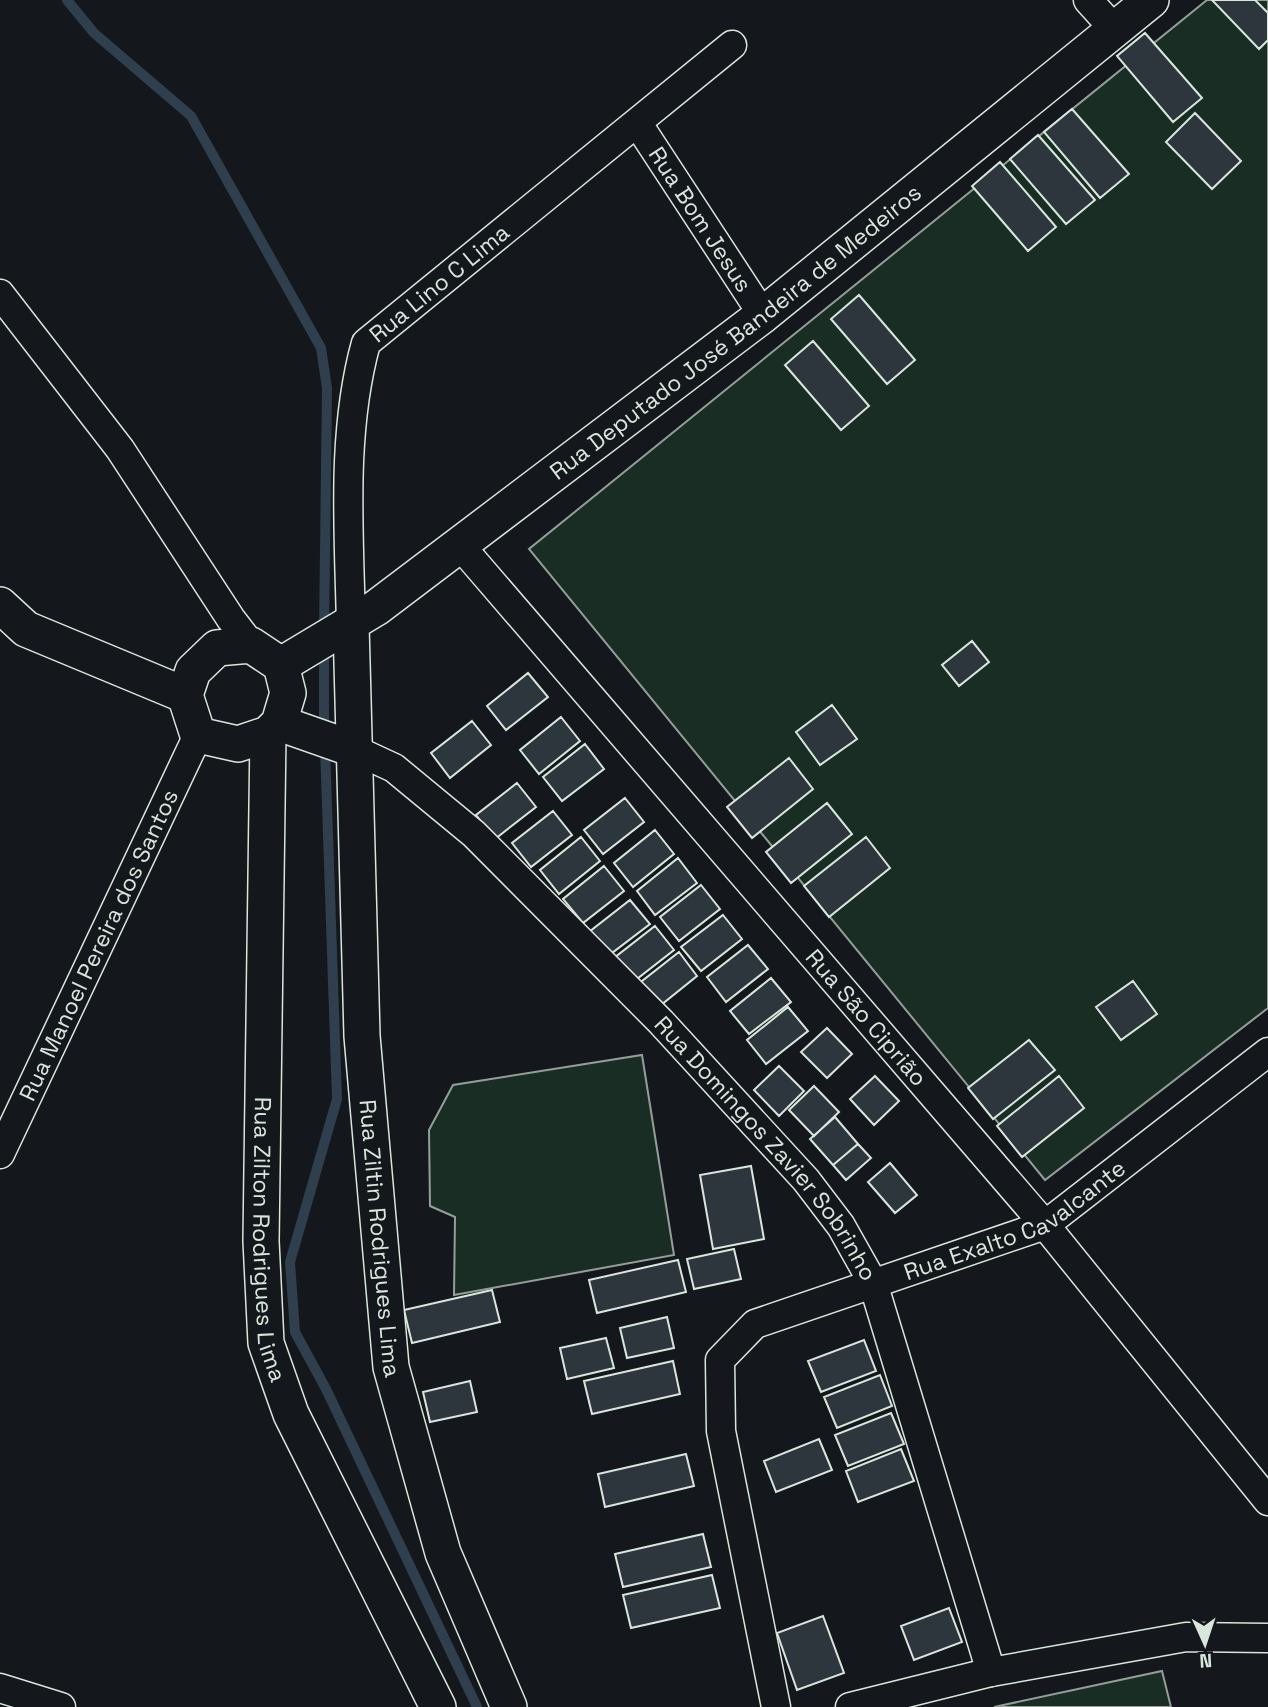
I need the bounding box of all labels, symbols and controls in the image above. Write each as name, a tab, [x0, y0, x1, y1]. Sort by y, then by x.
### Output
street label: Rua Bom Jesus	[642, 141, 759, 298]
street label: Rua Deputado José Bandeira de Medeiros	[544, 178, 927, 486]
street label: Rua Lino C Lima	[363, 217, 515, 349]
street label: Rua Manoel Pereira dos Santos	[12, 785, 185, 1106]
street label: Rua São Ciprião	[799, 943, 934, 1092]
street label: Rua Domingos Zavier Sobrinho	[648, 1010, 884, 1286]
street label: Rua Zilton Rodrigues Lima	[246, 1097, 293, 1386]
street label: Rua Ziltin Rodrigues Lima	[353, 1098, 408, 1380]
street label: Rua Exalto Cavalcante	[900, 1153, 1132, 1287]
north arrow	[1170, 1609, 1240, 1679]
text: N	[1199, 1648, 1213, 1673]

